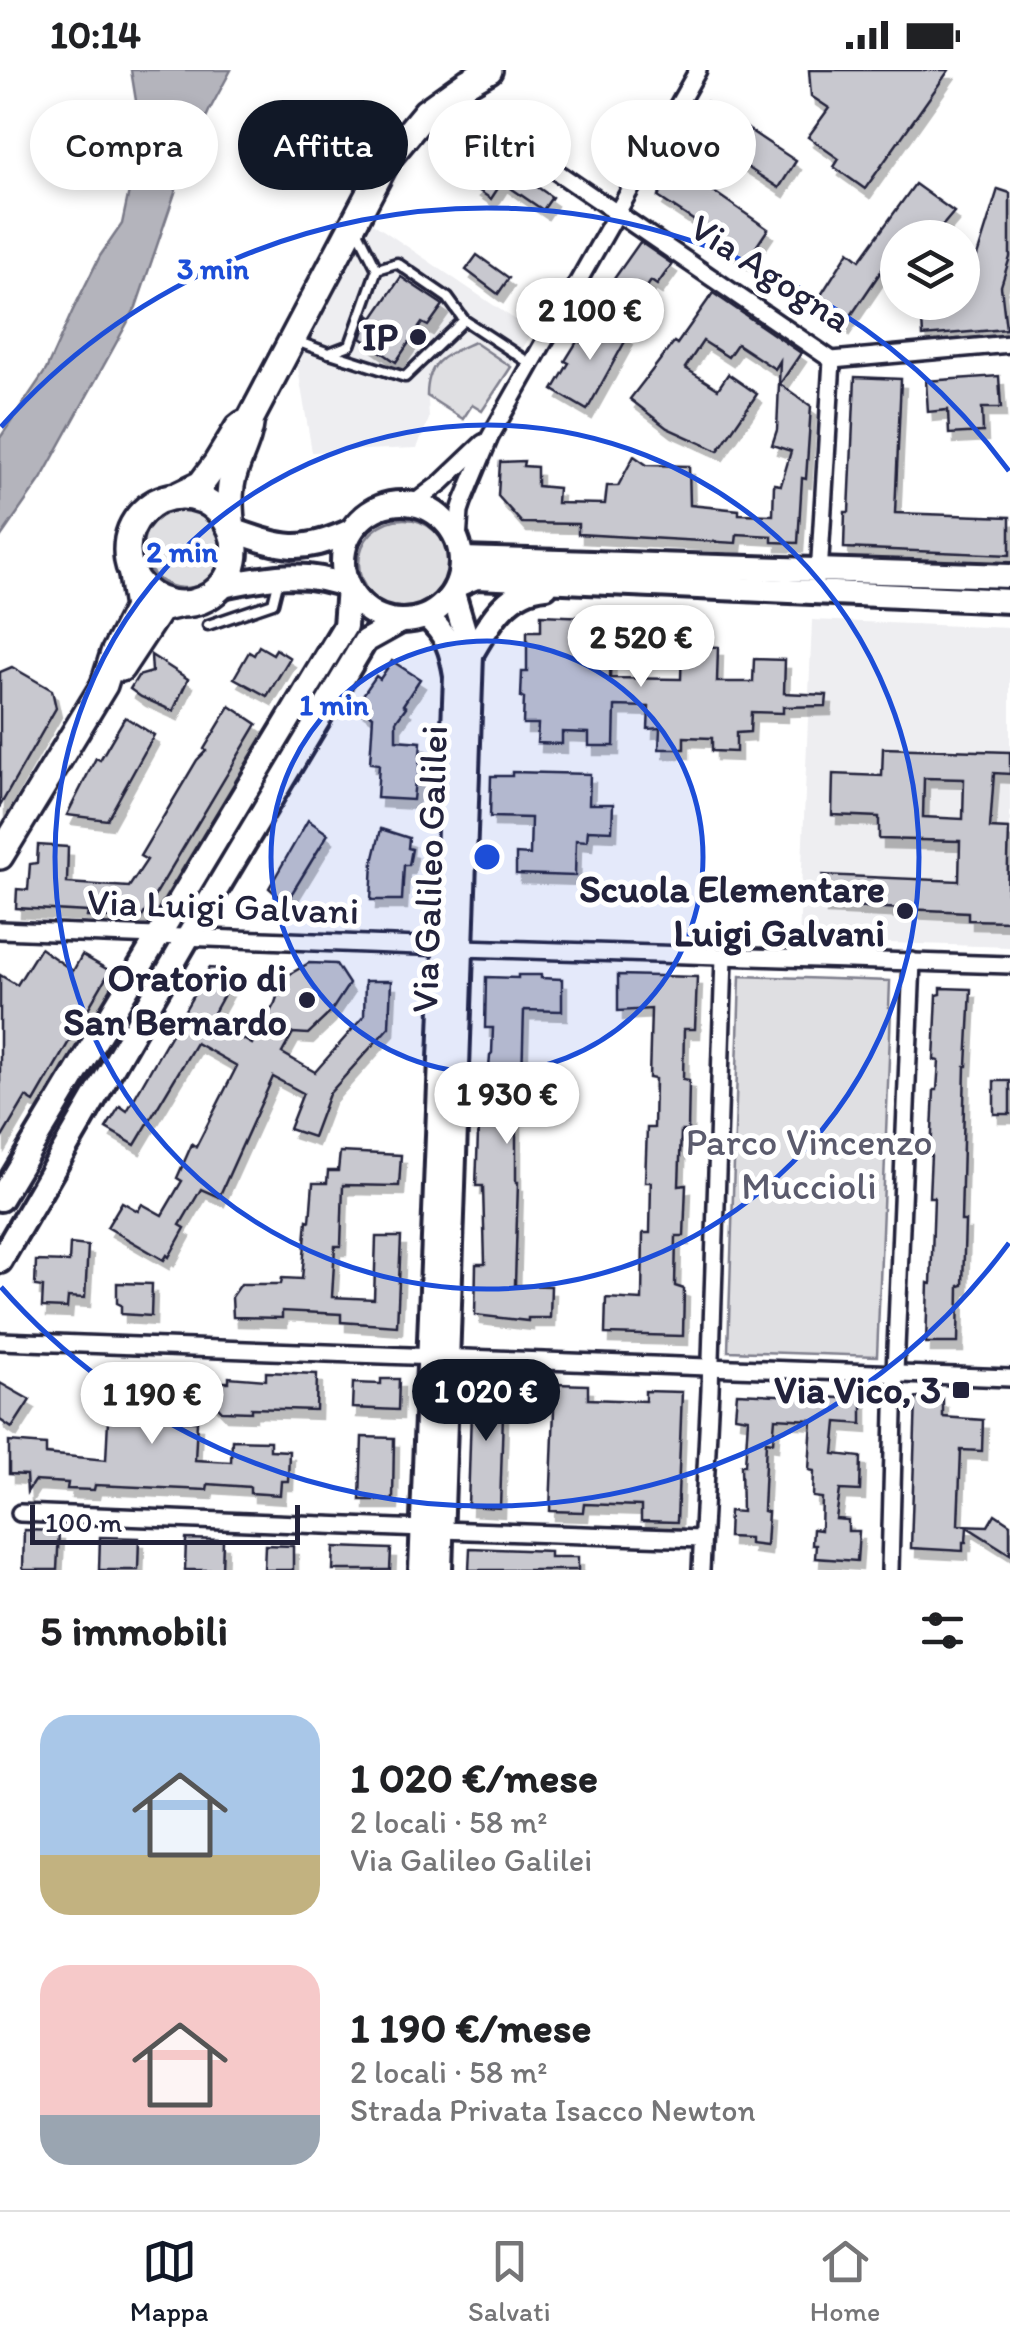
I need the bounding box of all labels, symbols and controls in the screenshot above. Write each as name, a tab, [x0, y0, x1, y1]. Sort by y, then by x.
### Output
text: 10:14	[50, 12, 141, 58]
chip: Compra	[30, 100, 218, 190]
chip: Affitta	[238, 100, 408, 190]
chip: Filtri	[428, 100, 571, 190]
chip: Nuovo	[591, 100, 756, 190]
street label: Via Agogna	[682, 204, 860, 342]
map controls	[880, 220, 980, 320]
button: layers	[880, 220, 980, 320]
text: 3 min	[177, 250, 250, 287]
pin: 2 100 €	[498, 278, 682, 363]
text: 2 100 €	[538, 291, 642, 329]
place label: IP	[362, 314, 398, 360]
marker: IP	[407, 326, 429, 348]
text: 2 min	[146, 533, 219, 570]
pin: 2 520 €	[549, 605, 733, 690]
text: 2 520 €	[590, 618, 692, 656]
text: 1 min	[299, 686, 370, 723]
street label: Via Galileo Galilei	[401, 724, 457, 1014]
centre of rings	[469, 839, 505, 875]
place label: Scuola Elementare Luigi Galvani	[579, 866, 885, 956]
street label: Via Luigi Galvani	[86, 878, 360, 934]
marker: Scuola Elementare Luigi Galvani	[894, 900, 916, 922]
place label: Oratorio di San Bernardo	[63, 955, 287, 1045]
marker: Oratorio di San Bernardo	[296, 989, 318, 1011]
pin: 1 930 €	[415, 1062, 599, 1147]
text: 1 930 €	[456, 1075, 558, 1113]
park label: Parco Vincenzo Muccioli	[685, 1119, 933, 1209]
pin: 1 020 €	[394, 1359, 578, 1444]
pin: 1 190 €	[60, 1362, 244, 1447]
place label: Via Vico, 3	[774, 1367, 941, 1413]
text: 1 020 €	[434, 1372, 538, 1410]
text: 1 190 €	[103, 1375, 201, 1413]
marker: Via Vico, 3	[950, 1379, 972, 1401]
scale bar	[30, 1500, 300, 1544]
text: 100 m	[45, 1505, 122, 1539]
icon: filters	[915, 1603, 970, 1658]
text: 5 immobili	[40, 1605, 228, 1656]
text: 1 020 €/mese	[350, 1752, 598, 1803]
icon: home	[120, 1755, 240, 1875]
text: 2 locali · 58 m²	[350, 1803, 547, 1841]
text: Via Galileo Galilei	[350, 1841, 592, 1879]
text: 1 190 €/mese	[350, 2002, 591, 2053]
icon: home	[120, 2005, 240, 2125]
text: 2 locali · 58 m²	[350, 2053, 547, 2091]
text: Strada Privata Isacco Newton	[350, 2091, 756, 2129]
tab: Mappa	[130, 2234, 209, 2328]
tab: Salvati	[468, 2234, 551, 2328]
tab: Home	[810, 2234, 880, 2328]

